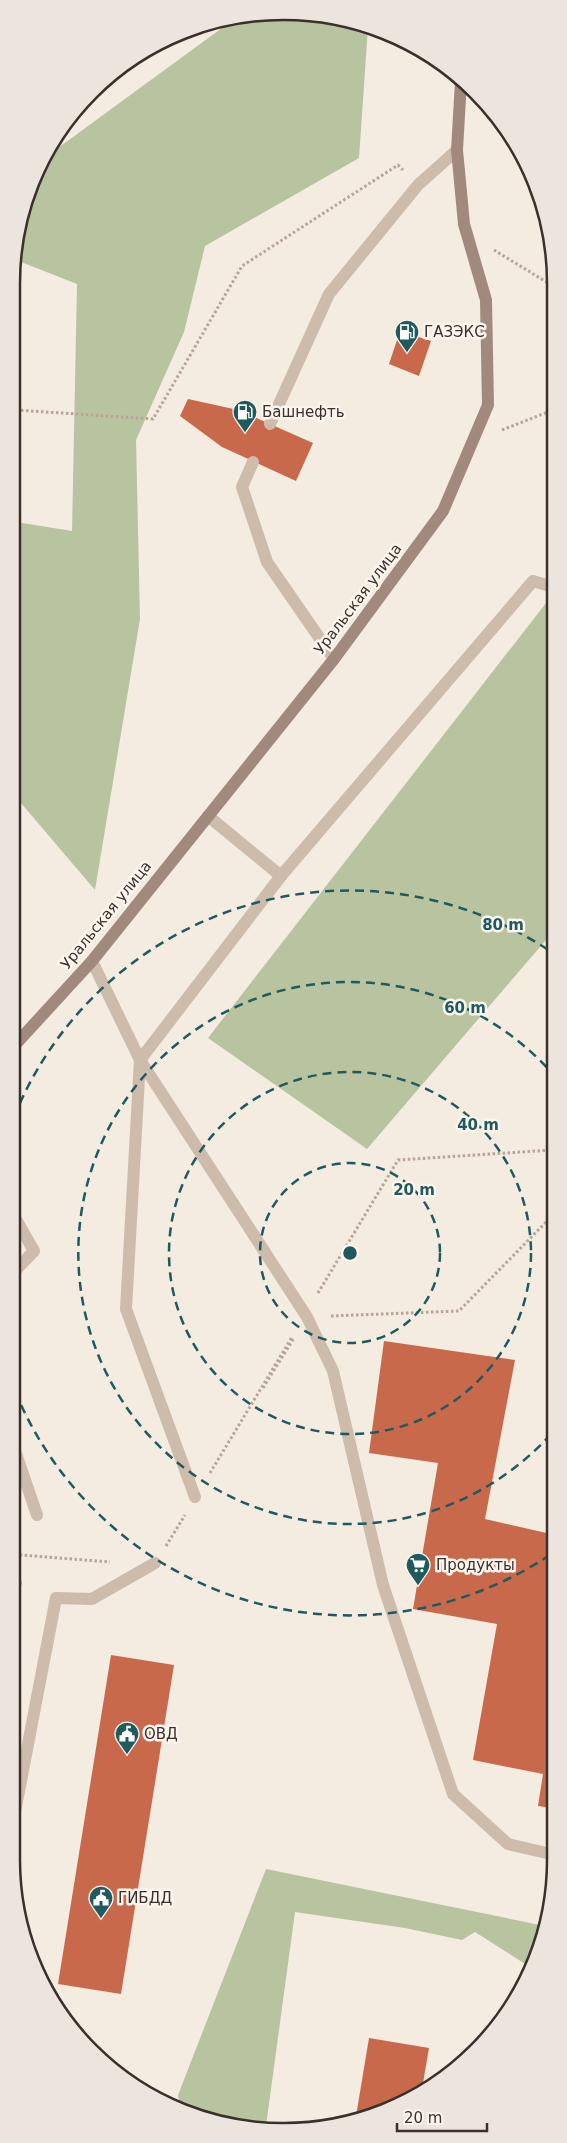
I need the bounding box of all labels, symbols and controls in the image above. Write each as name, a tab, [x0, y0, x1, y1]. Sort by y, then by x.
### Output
fuel station icon: ГАЗЭКС	[394, 319, 420, 353]
place label: ГАЗЭКС	[424, 323, 485, 341]
fuel station icon: Башнефть	[232, 399, 258, 433]
place label: Башнефть	[262, 403, 345, 421]
street label: Уральская улица	[310, 540, 406, 658]
street label: Уральская улица	[57, 857, 155, 973]
text: 80 m	[482, 916, 524, 934]
text: 60 m	[444, 999, 486, 1017]
text: 40 m	[457, 1116, 499, 1134]
text: 20 m	[393, 1181, 435, 1199]
centre of rings	[341, 1244, 359, 1262]
supermarket icon: Продукты	[405, 1552, 431, 1586]
place label: Продукты	[436, 1556, 515, 1574]
public building icon: ОВД	[114, 1721, 140, 1755]
place label: ОВД	[144, 1725, 178, 1743]
public building icon: ГИБДД	[88, 1885, 114, 1919]
place label: ГИБДД	[118, 1889, 172, 1907]
scale bar	[397, 2100, 487, 2132]
text: 20 m	[404, 2109, 442, 2127]

